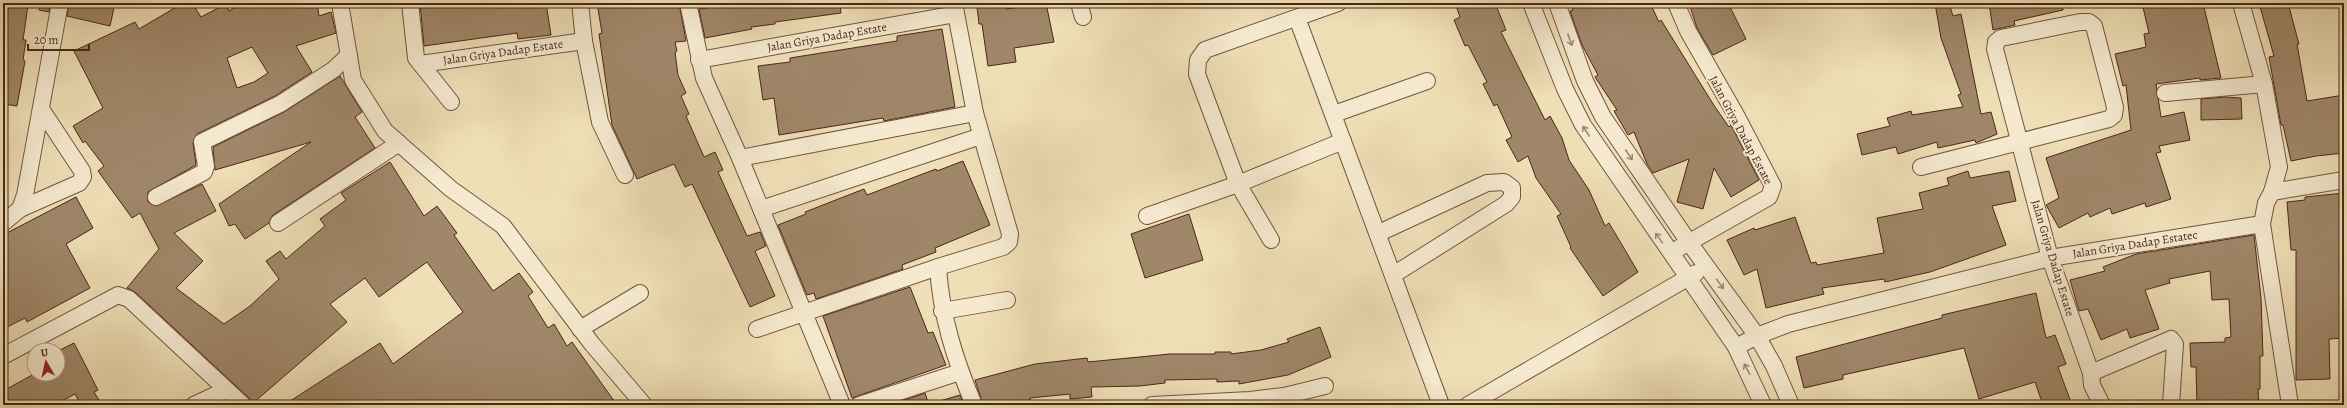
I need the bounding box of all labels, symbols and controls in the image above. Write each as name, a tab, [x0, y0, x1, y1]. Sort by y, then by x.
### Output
street label: Jalan Griya Dadap Estate	[766, 19, 888, 55]
scale bar	[28, 26, 89, 52]
text: 20 m	[34, 32, 58, 48]
one-way arrow	[1567, 33, 1575, 45]
street label: Jalan Griya Dadap Estate	[442, 36, 564, 68]
street label: Jalan Griya Dadap Estate	[1706, 73, 1776, 187]
one-way arrow	[1582, 125, 1590, 137]
one-way arrow	[1625, 149, 1633, 160]
street label: Jalan Griya Dadap Estate	[2028, 198, 2078, 318]
street label: Jalan Griya Dadap Estatec	[2071, 226, 2199, 262]
one-way arrow	[1655, 233, 1663, 244]
one-way arrow	[1716, 278, 1724, 289]
north arrow	[26, 342, 66, 382]
text: U	[40, 345, 50, 361]
one-way arrow	[1743, 364, 1751, 376]

